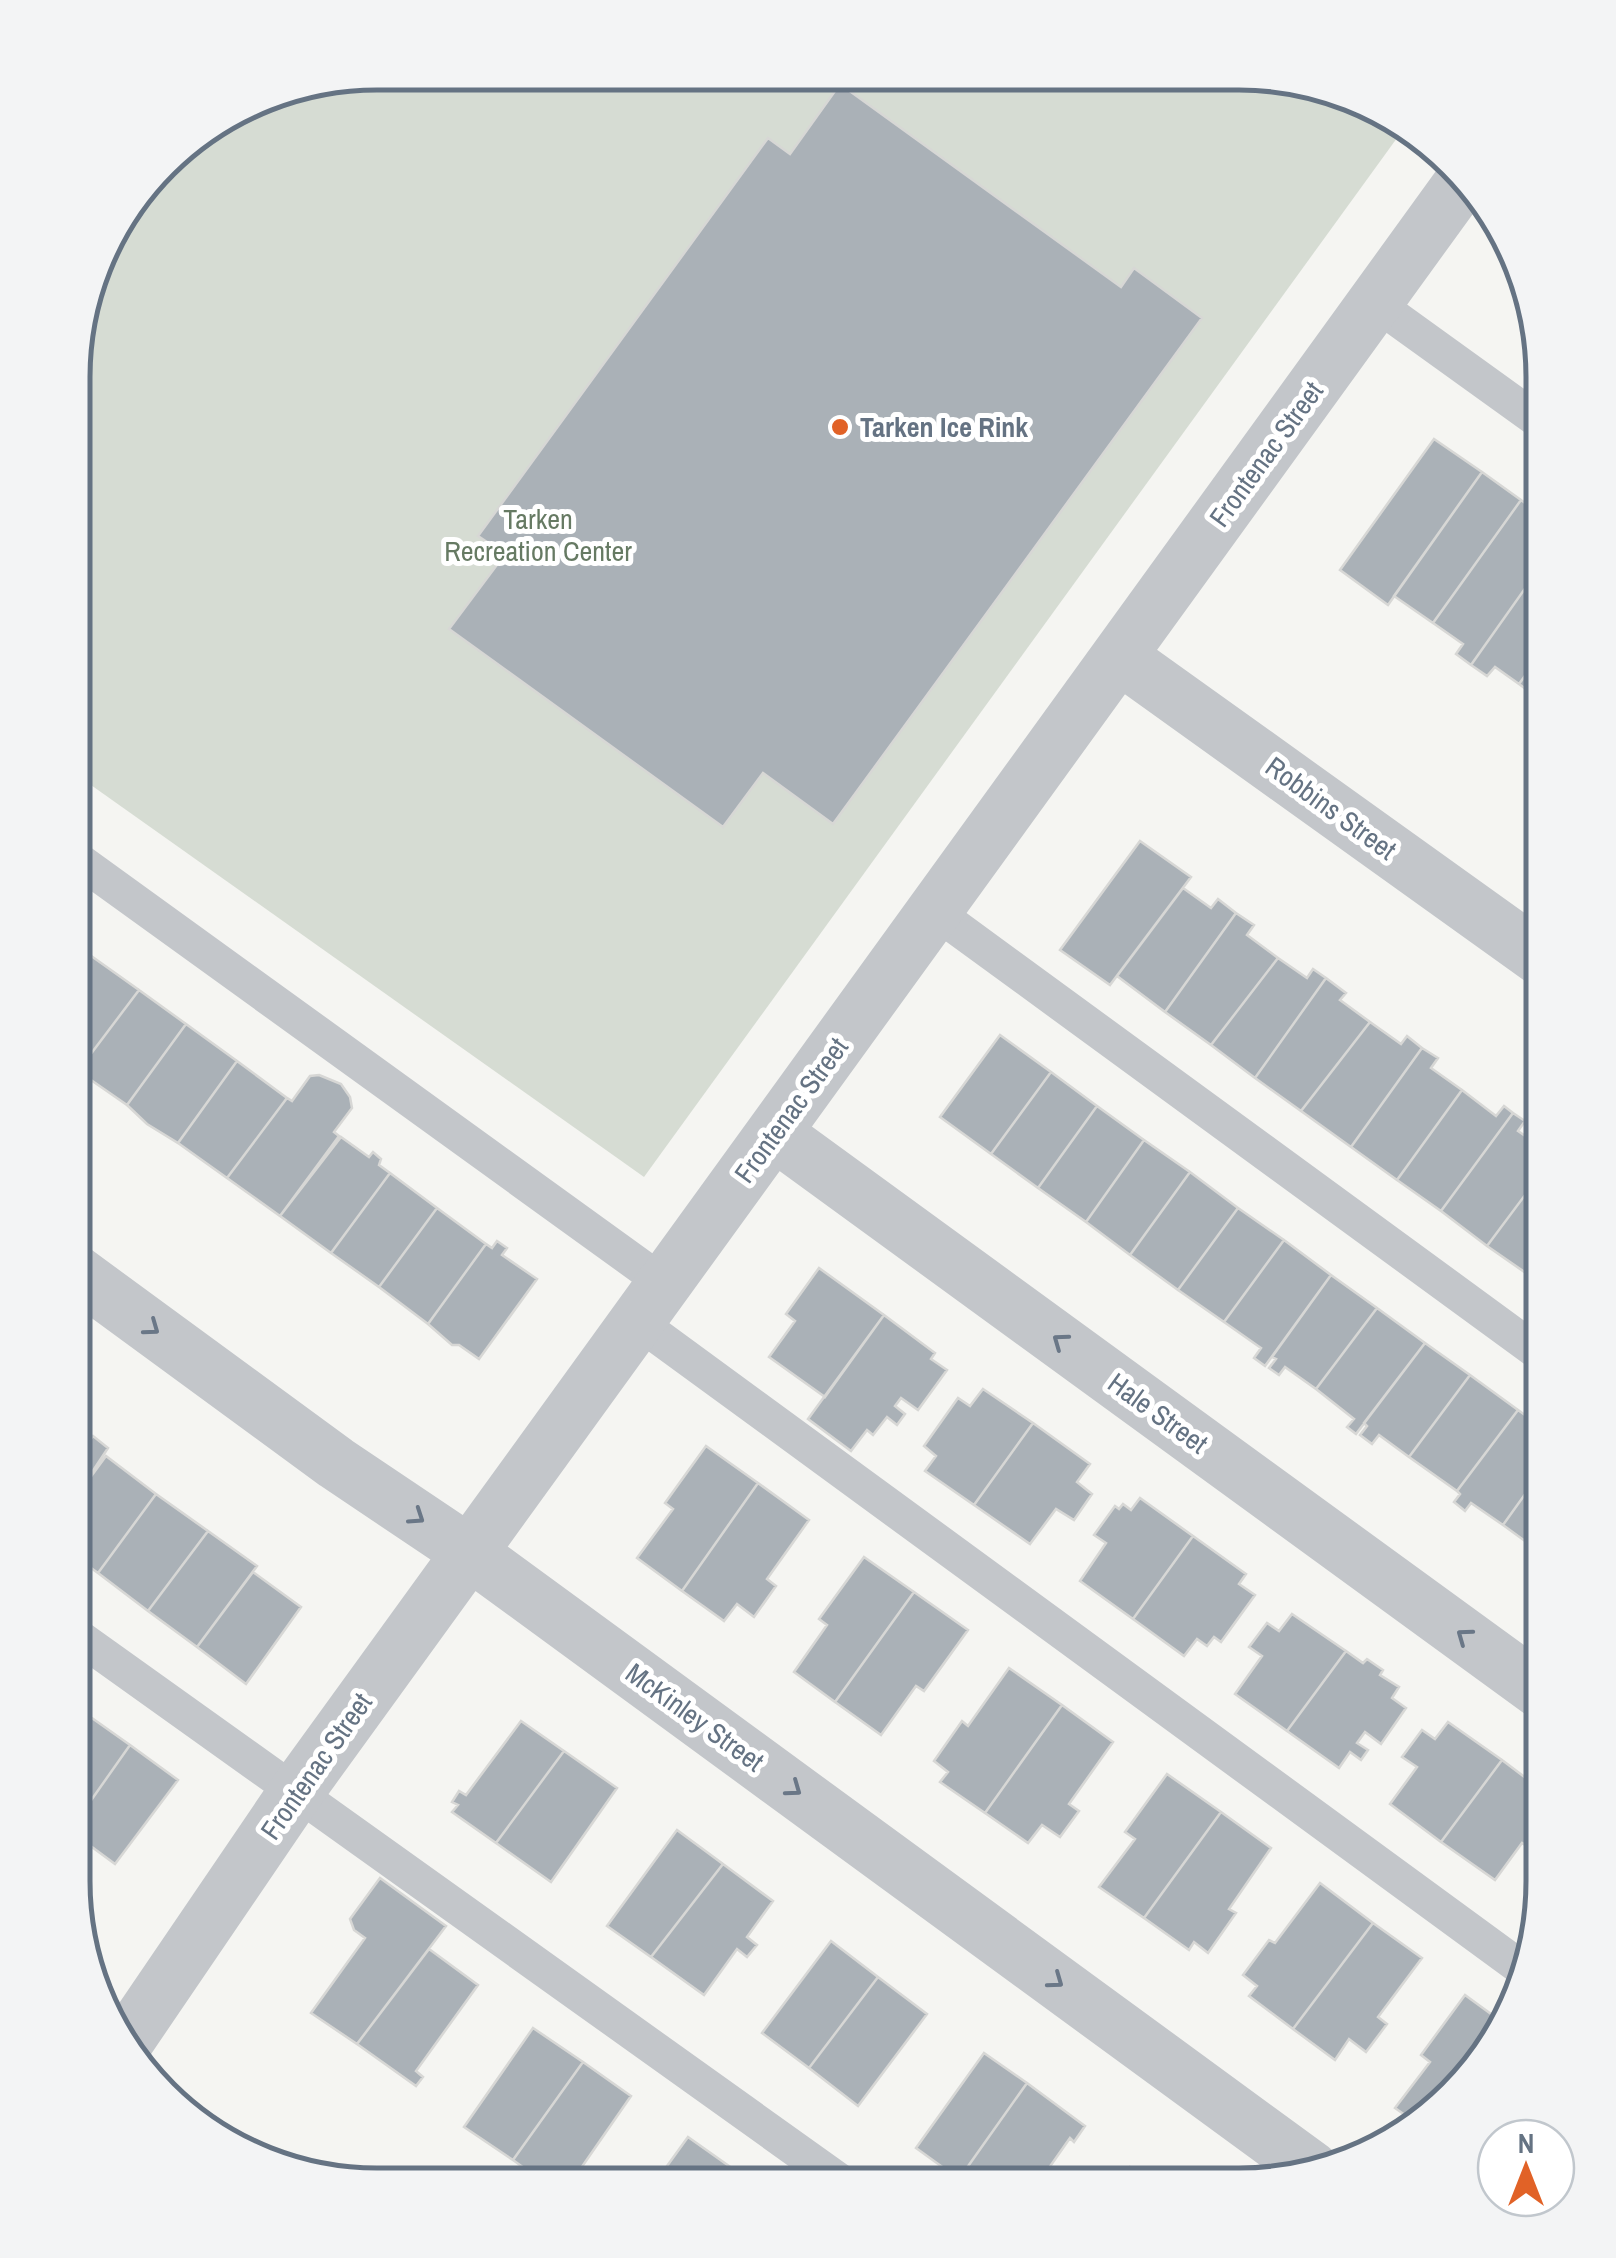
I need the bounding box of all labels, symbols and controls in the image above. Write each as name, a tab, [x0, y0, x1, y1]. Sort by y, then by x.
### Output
street label: Frontenac Street	[1200, 374, 1332, 534]
place label: Tarken Ice Rink	[860, 408, 1028, 446]
marker: Tarken Ice Rink	[829, 416, 851, 438]
park label: Tarken Recreation Center	[444, 500, 632, 570]
street label: Robbins Street	[1258, 748, 1404, 868]
street label: Frontenac Street	[725, 1030, 857, 1190]
one-way arrow	[141, 1317, 159, 1334]
one-way arrow	[1053, 1336, 1071, 1353]
street label: Hale Street	[1100, 1364, 1216, 1462]
one-way arrow	[405, 1505, 424, 1523]
one-way arrow	[1457, 1630, 1475, 1648]
street label: McKinley Street	[618, 1654, 772, 1780]
street label: Frontenac Street	[251, 1685, 381, 1847]
one-way arrow	[783, 1778, 801, 1795]
one-way arrow	[1045, 1970, 1063, 1987]
north arrow	[1476, 2118, 1576, 2218]
text: N	[1518, 2124, 1534, 2162]

